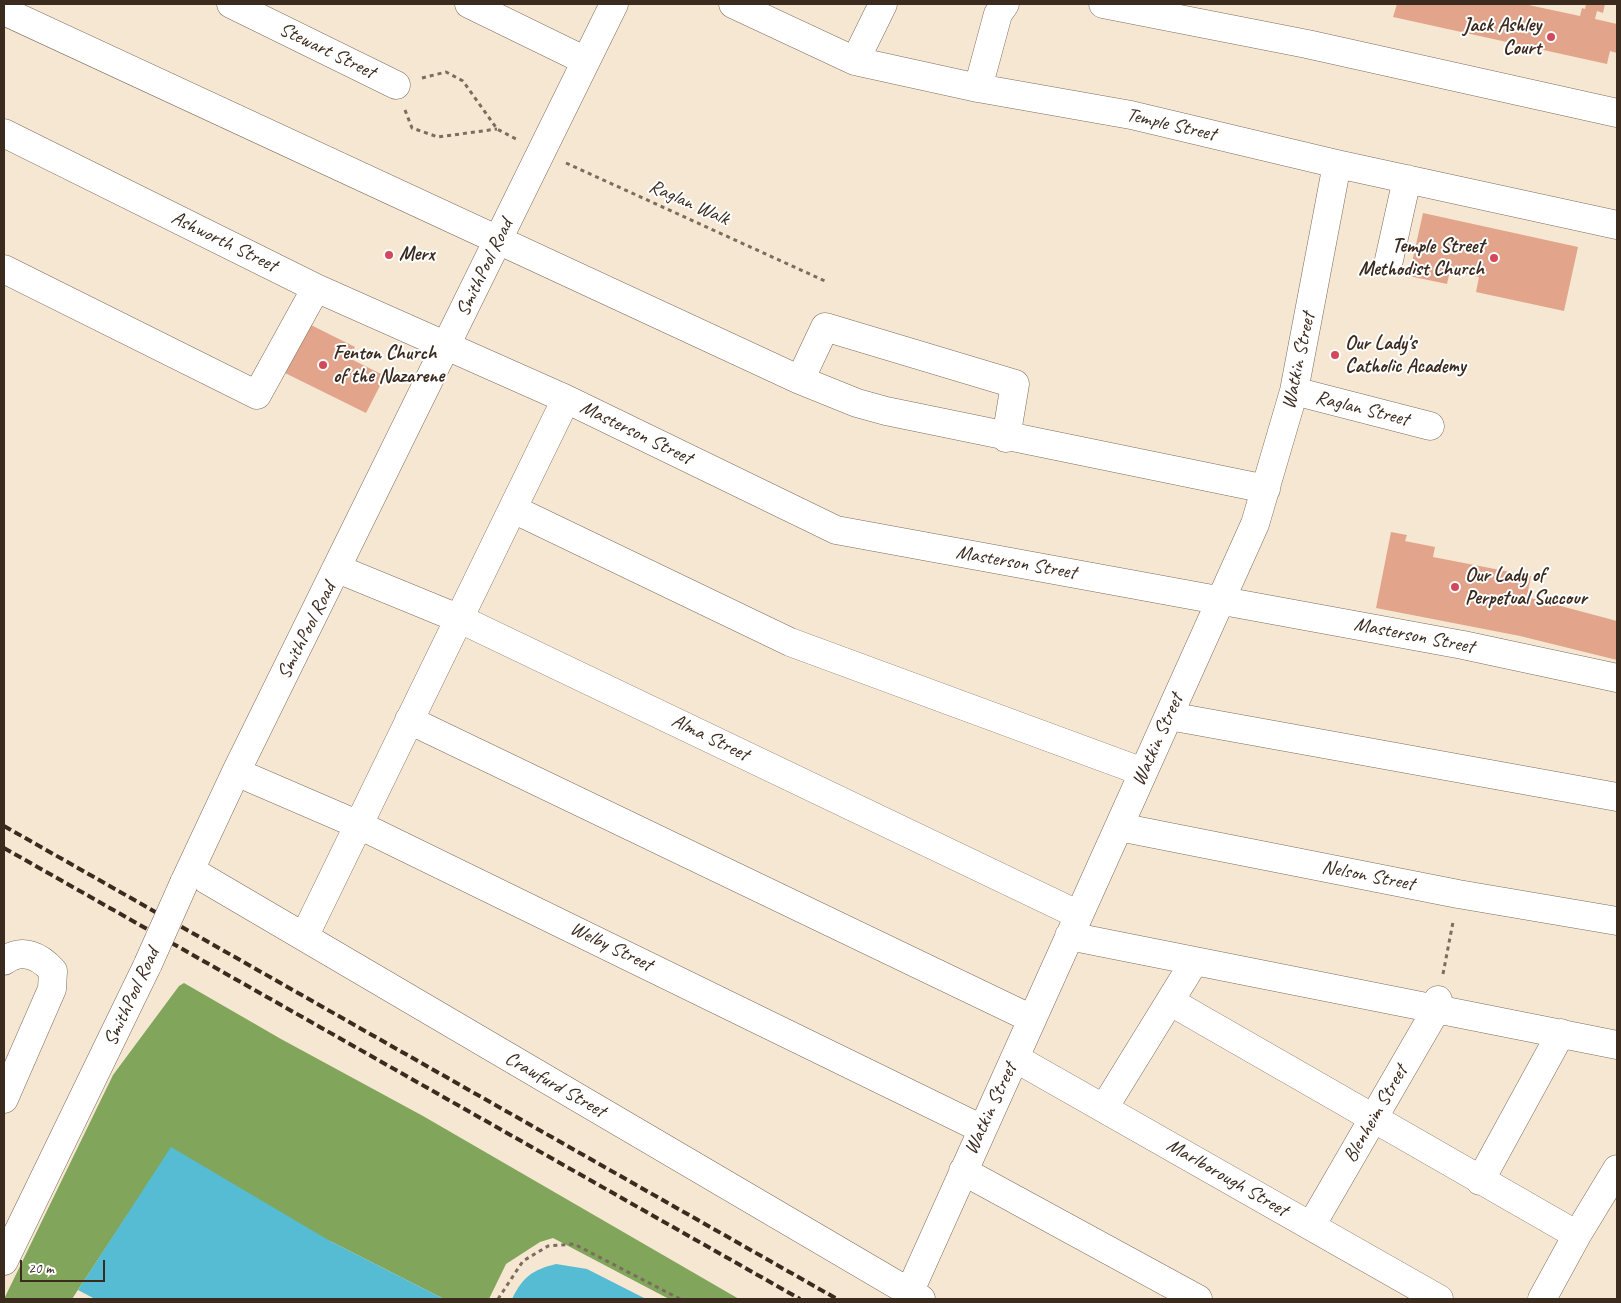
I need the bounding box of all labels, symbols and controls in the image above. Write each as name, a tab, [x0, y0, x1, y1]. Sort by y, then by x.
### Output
place label: Jack Ashley Court	[1463, 14, 1541, 61]
street label: Stewart Street	[275, 17, 379, 85]
marker: Jack Ashley Court	[1545, 31, 1557, 43]
street label: Temple Street	[1124, 103, 1218, 147]
street label: Raglan Walk	[645, 175, 733, 231]
street label: Ashworth Street	[167, 206, 281, 278]
street label: SmithPool Road	[451, 215, 519, 321]
place label: Temple Street Methodist Church	[1359, 235, 1484, 282]
place label: Merx	[399, 243, 434, 267]
marker: Merx	[383, 249, 395, 261]
marker: Temple Street Methodist Church	[1488, 252, 1500, 264]
street label: Watkin Street	[1277, 310, 1321, 412]
place label: Our Lady's Catholic Academy	[1345, 332, 1466, 379]
place label: Fenton Church of the Nazarene	[333, 342, 444, 389]
marker: Our Lady's Catholic Academy	[1329, 349, 1341, 361]
marker: Fenton Church of the Nazarene	[317, 359, 329, 371]
street label: Raglan Street	[1313, 386, 1411, 432]
street label: Masterson Street	[576, 396, 696, 470]
street label: Masterson Street	[954, 541, 1078, 585]
place label: Our Lady of Perpetual Succour	[1465, 564, 1587, 611]
street label: SmithPool Road	[272, 579, 342, 683]
marker: Our Lady of Perpetual Succour	[1449, 581, 1461, 593]
street label: Masterson Street	[1352, 613, 1476, 659]
street label: Watkin Street	[1127, 690, 1189, 790]
street label: Alma Street	[668, 709, 752, 767]
street label: Nelson Street	[1320, 855, 1416, 897]
street label: Welby Street	[566, 917, 656, 977]
street label: SmithPool Road	[99, 944, 165, 1050]
street label: Crawfurd Street	[500, 1047, 610, 1123]
street label: Watkin Street	[959, 1059, 1023, 1159]
street label: Blenheim Street	[1339, 1061, 1413, 1167]
street label: Marlborough Street	[1162, 1134, 1292, 1222]
scale bar	[22, 1250, 108, 1282]
text: 20 m	[28, 1259, 54, 1278]

